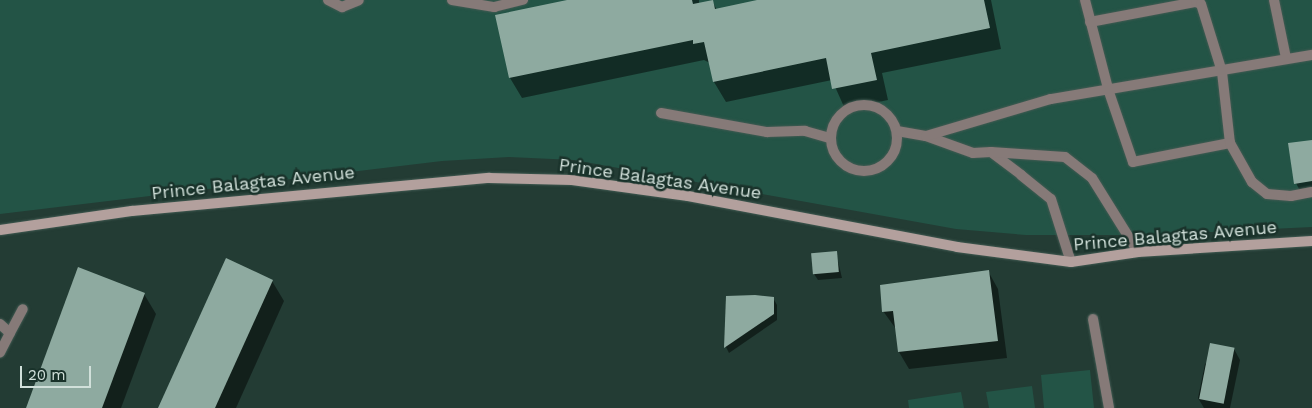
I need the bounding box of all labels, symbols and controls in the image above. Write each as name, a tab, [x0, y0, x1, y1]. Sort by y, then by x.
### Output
street label: Prince Balagtas Avenue	[557, 154, 763, 204]
street label: Prince Balagtas Avenue	[150, 162, 356, 204]
street label: Prince Balagtas Avenue	[1072, 216, 1278, 256]
scale bar	[22, 356, 94, 388]
text: 20 m	[28, 366, 66, 384]

